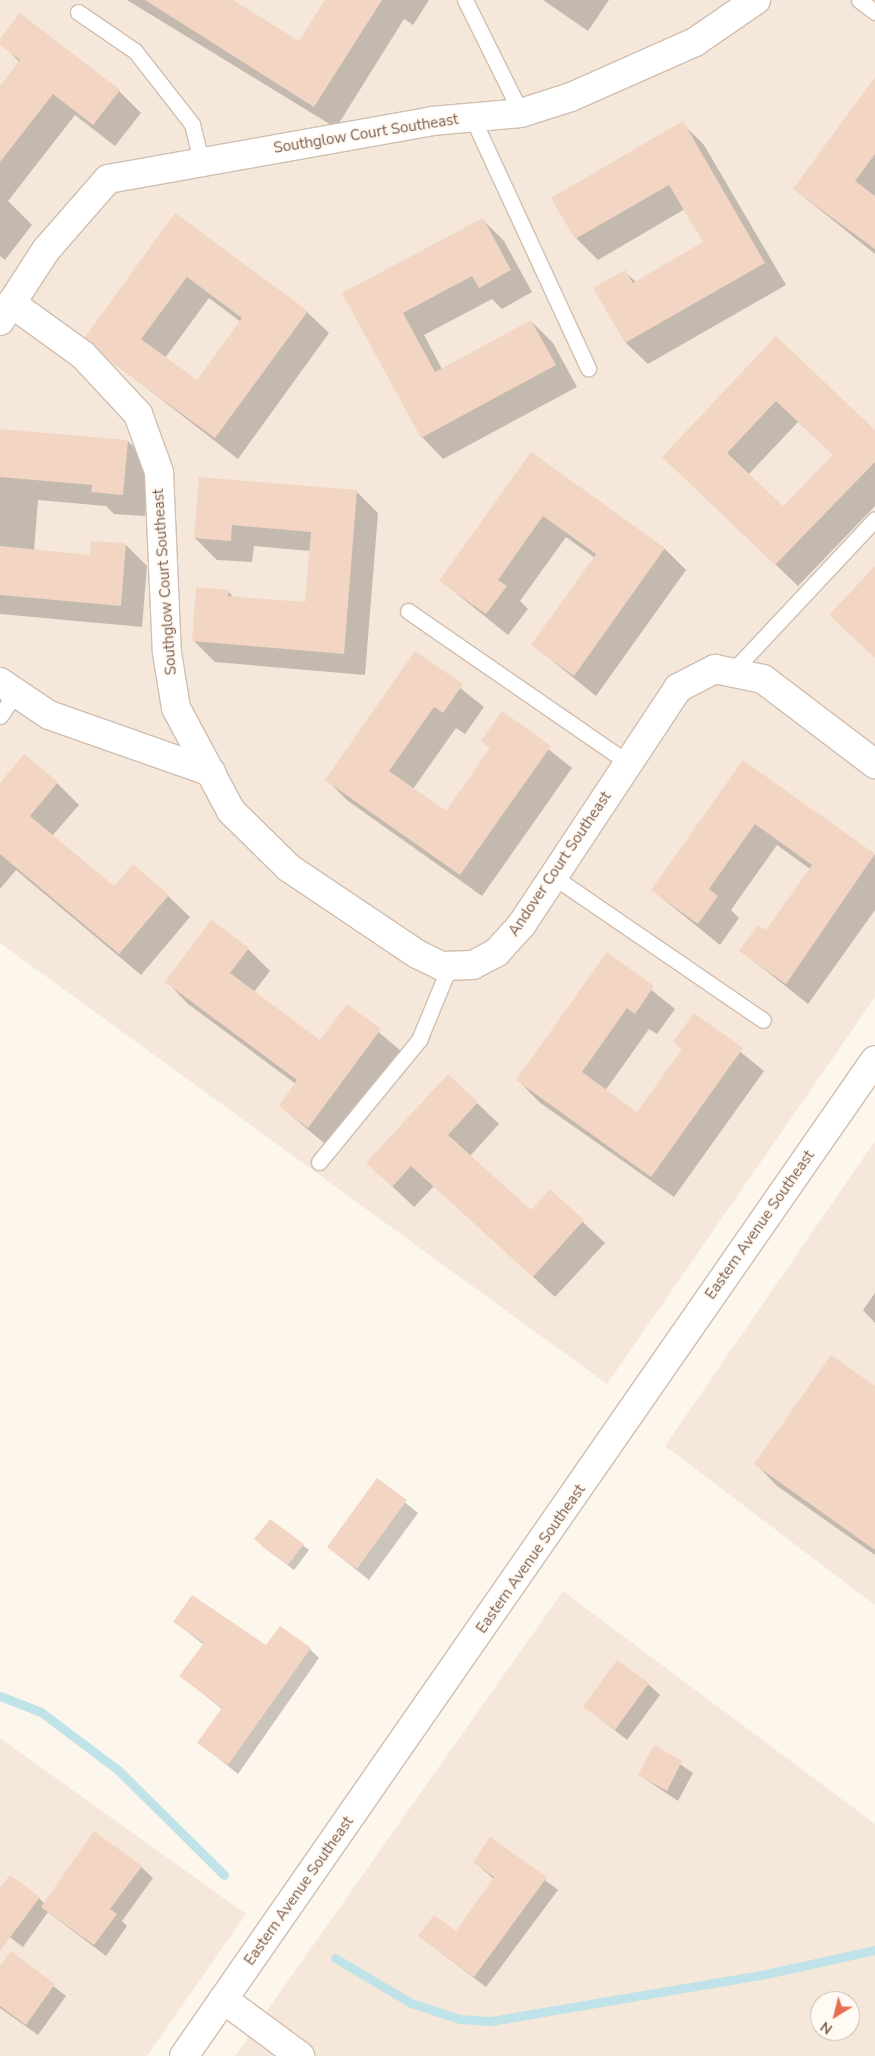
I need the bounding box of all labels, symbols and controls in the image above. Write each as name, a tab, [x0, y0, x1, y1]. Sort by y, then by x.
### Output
street label: Southglow Court Southeast	[272, 110, 460, 158]
street label: Southglow Court Southeast	[150, 488, 180, 676]
street label: Andover Court Southeast	[505, 788, 615, 940]
street label: Eastern Avenue Southeast	[702, 1147, 818, 1303]
street label: Eastern Avenue Southeast	[473, 1481, 589, 1637]
street label: Eastern Avenue Southeast	[241, 1813, 357, 1969]
north arrow	[810, 1991, 860, 2041]
text: N	[817, 2017, 836, 2039]

